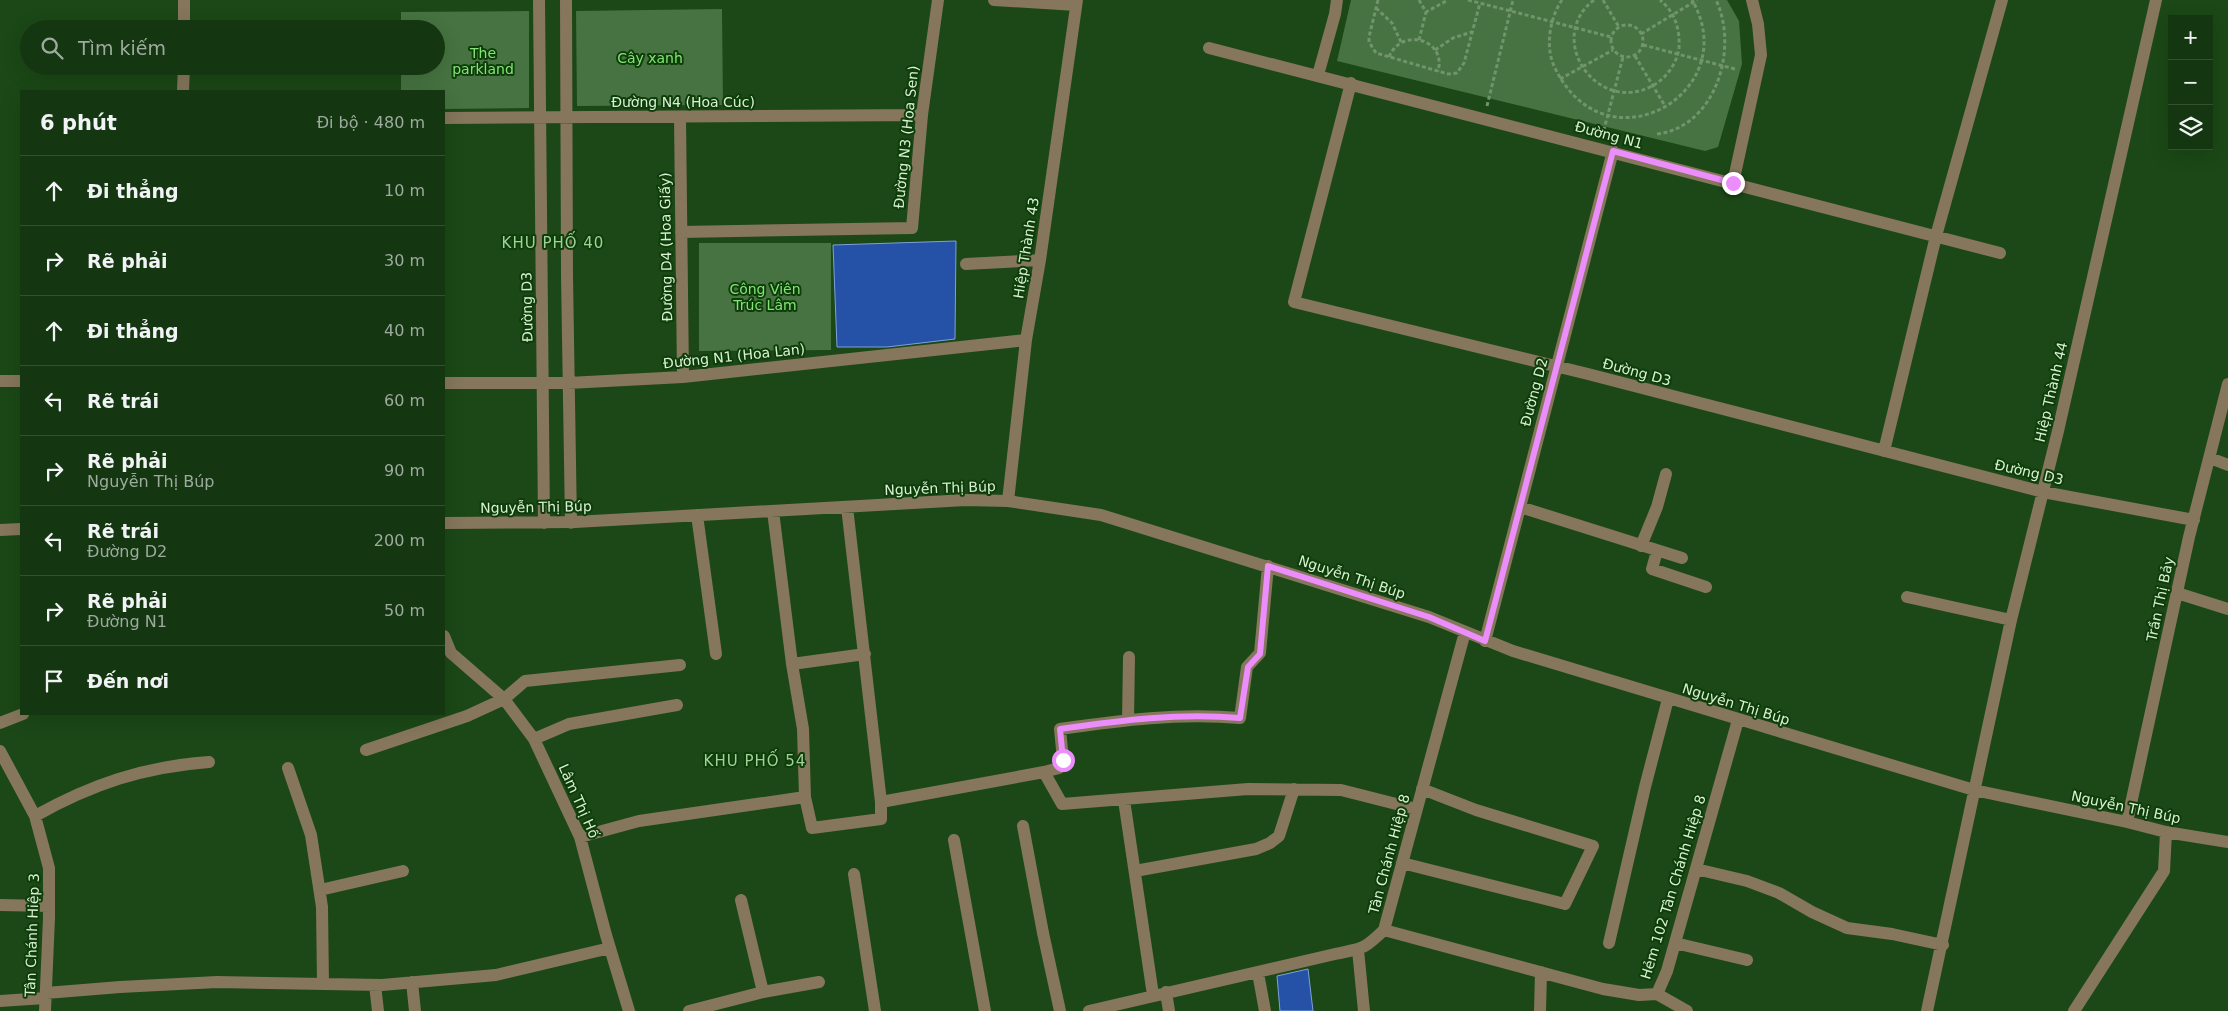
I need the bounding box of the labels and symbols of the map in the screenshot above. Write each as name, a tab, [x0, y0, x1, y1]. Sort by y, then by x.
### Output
park label: The parkland	[452, 45, 514, 77]
park label: Cây xanh	[617, 50, 683, 66]
street label: Đường N3 (Hoa Sen)	[891, 65, 921, 209]
street label: Đường N4 (Hoa Cúc)	[611, 94, 755, 110]
street label: Đường N1	[1573, 118, 1645, 152]
street label: Đường D4 (Hoa Giấy)	[657, 172, 675, 322]
route end	[1722, 172, 1745, 195]
street label: Hiệp Thành 43	[1010, 196, 1042, 300]
district label: KHU PHỐ 40	[502, 231, 604, 252]
street label: Đường D3	[518, 272, 536, 342]
park label: Công Viên Trúc Lâm	[729, 281, 801, 313]
street label: Hiệp Thành 44	[2032, 340, 2070, 444]
street label: Đường N1 (Hoa Lan)	[662, 341, 806, 371]
street label: Đường D3	[1601, 355, 1673, 389]
street label: Đường D2	[1517, 356, 1551, 428]
street label: Đường D3	[1993, 456, 2065, 488]
street label: Nguyễn Thị Búp	[884, 478, 996, 498]
street label: Nguyễn Thị Búp	[480, 498, 592, 516]
street label: Nguyễn Thị Búp	[1296, 552, 1408, 602]
street label: Trần Thị Bảy	[2143, 555, 2177, 644]
street label: Nguyễn Thị Búp	[1680, 680, 1792, 728]
district label: KHU PHỐ 54	[704, 749, 806, 770]
route start	[1052, 749, 1075, 772]
street label: Lâm Thị Hố	[556, 762, 603, 841]
street label: Nguyễn Thị Búp	[2070, 788, 2182, 826]
street label: Tân Chánh Hiệp 8	[1365, 792, 1413, 917]
street label: Hẻm 102 Tân Chánh Hiệp 8	[1637, 793, 1709, 981]
street label: Tân Chánh Hiệp 3	[22, 873, 42, 998]

